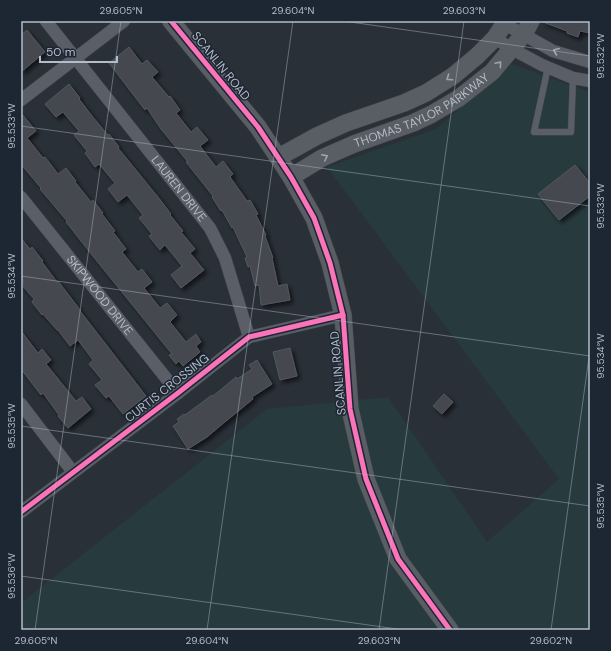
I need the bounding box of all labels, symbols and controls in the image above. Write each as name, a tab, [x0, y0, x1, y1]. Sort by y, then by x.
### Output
text: 29.605°N	[100, 4, 143, 17]
text: 29.604°N	[272, 4, 315, 17]
text: 29.603°N	[443, 4, 485, 17]
street label: SCANLIN ROAD	[188, 28, 254, 104]
text: 95.532°W	[594, 33, 607, 79]
scale bar	[40, 38, 117, 64]
text: 50 m	[46, 44, 75, 60]
one-way arrow	[552, 48, 560, 56]
one-way arrow	[495, 61, 502, 68]
street label: THOMAS TAYLOR PARKWAY	[352, 70, 492, 151]
one-way arrow	[447, 73, 454, 80]
text: 95.533°W	[5, 103, 18, 149]
street label: LAUREN DRIVE	[148, 152, 210, 225]
one-way arrow	[321, 154, 328, 162]
text: 95.533°W	[594, 183, 607, 229]
street label: SKIPWOOD DRIVE	[63, 252, 137, 339]
text: 95.534°W	[5, 253, 18, 299]
street label: SCANLIN ROAD	[326, 330, 350, 416]
text: 95.534°W	[594, 333, 607, 379]
street label: CURTIS CROSSING	[122, 350, 212, 426]
text: 95.535°W	[5, 403, 18, 449]
text: 95.535°W	[594, 483, 607, 529]
text: 95.536°W	[5, 553, 18, 599]
text: 29.605°N	[15, 634, 58, 647]
text: 29.604°N	[186, 634, 229, 647]
text: 29.603°N	[358, 634, 400, 647]
text: 29.602°N	[530, 634, 572, 647]

